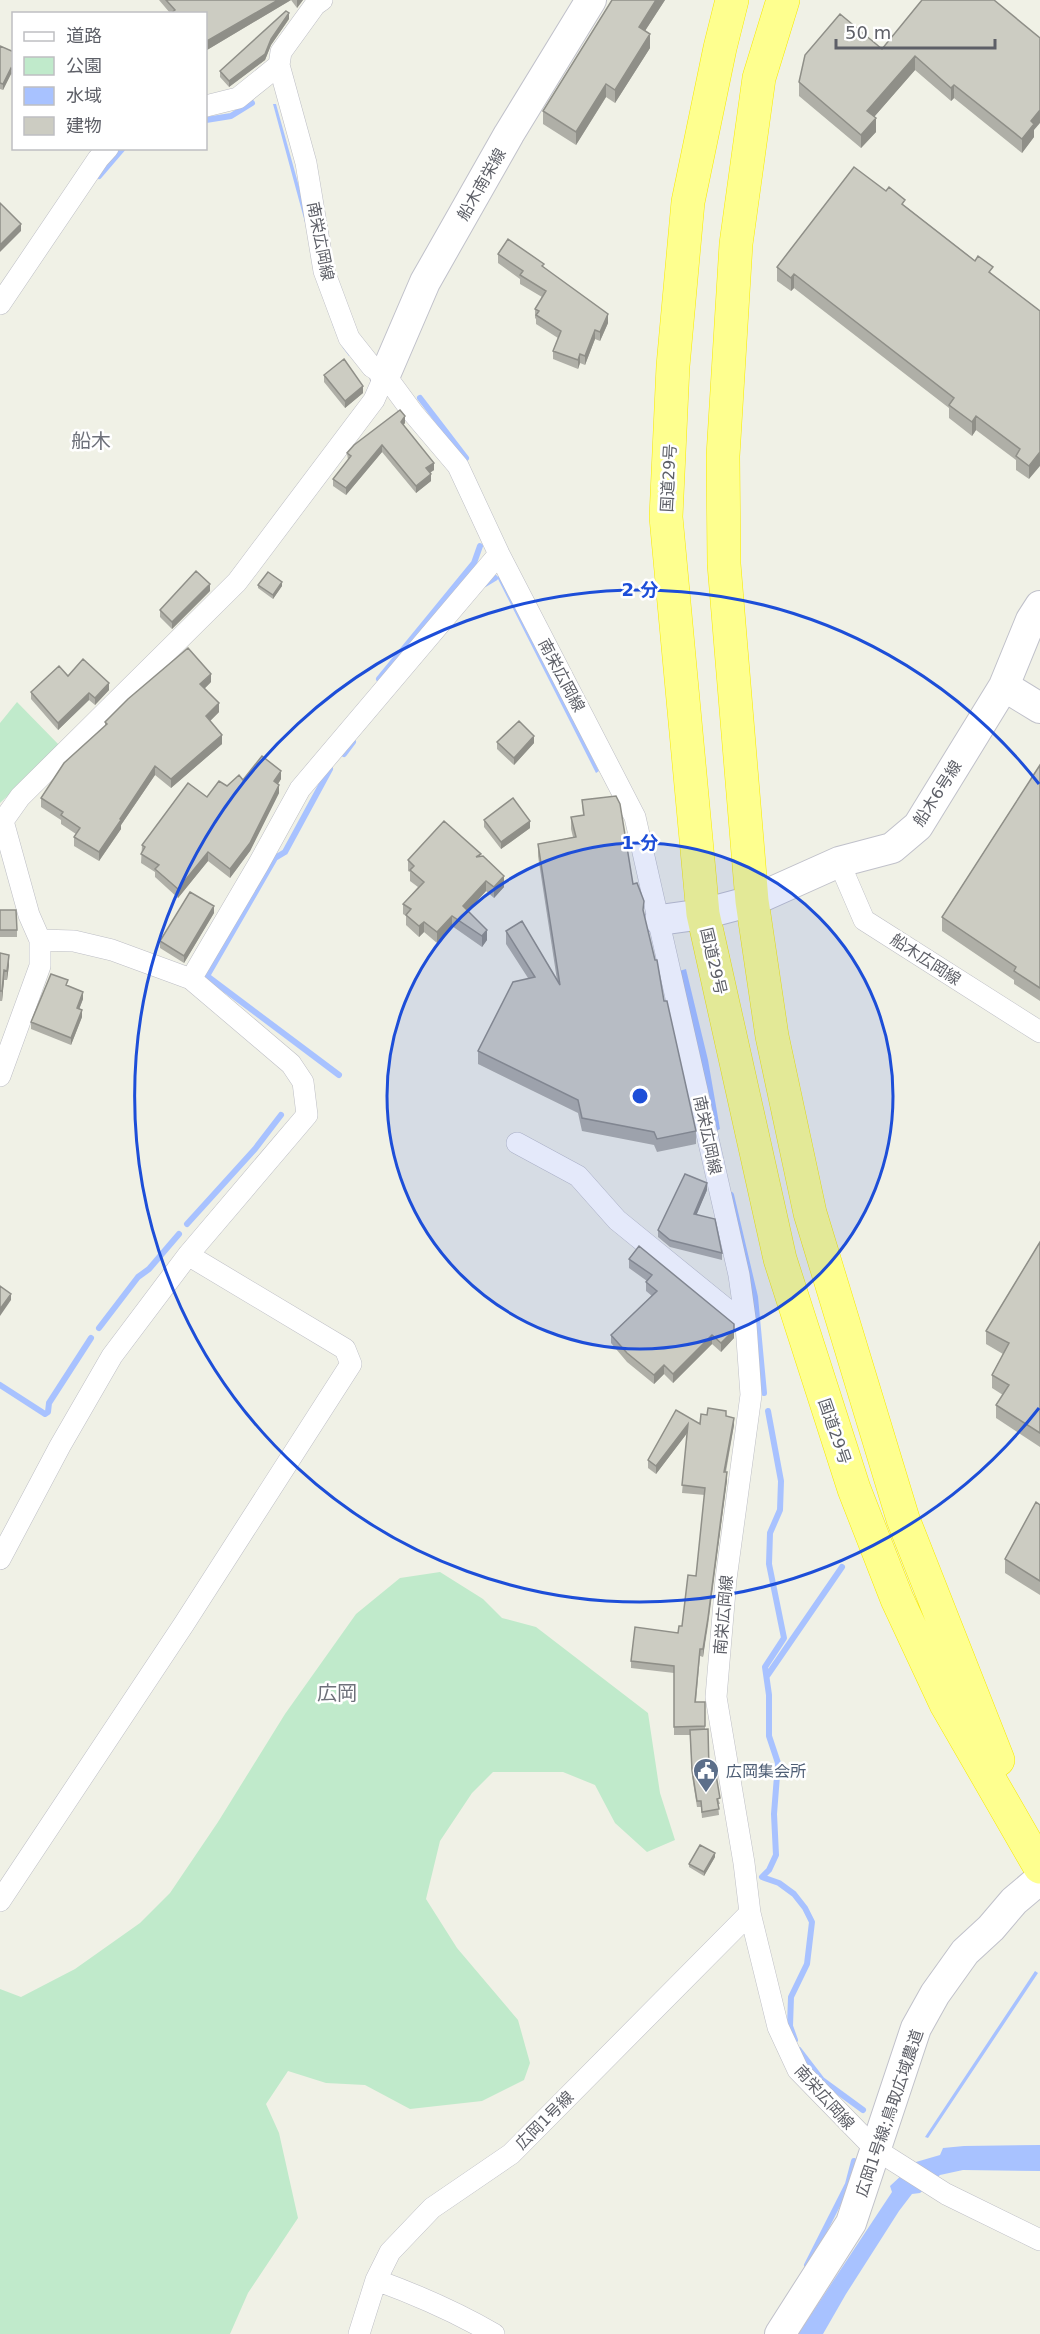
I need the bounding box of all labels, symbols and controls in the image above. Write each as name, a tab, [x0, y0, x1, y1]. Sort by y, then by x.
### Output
legend	[12, 12, 207, 150]
scale bar	[836, 12, 995, 50]
text: 50 m	[845, 22, 891, 43]
text: 道路	[66, 25, 102, 46]
text: 公園	[66, 55, 102, 76]
text: 水域	[66, 85, 102, 106]
text: 建物	[66, 115, 102, 136]
street label: 船木南栄線	[453, 145, 510, 224]
street label: 南栄広岡線	[304, 200, 337, 282]
district label: 船木	[71, 429, 111, 453]
street label: 国道29号	[657, 443, 680, 513]
text: 2 分	[622, 579, 658, 600]
street label: 南栄広岡線	[534, 635, 589, 715]
street label: 船木6号線	[909, 757, 966, 830]
text: 1 分	[622, 832, 658, 853]
street label: 国道29号	[697, 926, 730, 997]
street label: 船木広岡線	[887, 930, 964, 989]
centre of rings	[630, 1086, 650, 1106]
street label: 南栄広岡線	[690, 1094, 725, 1176]
street label: 国道29号	[814, 1396, 855, 1467]
street label: 南栄広岡線	[711, 1574, 736, 1656]
district label: 広岡	[317, 1681, 357, 1705]
public building icon: 広岡集会所	[691, 1756, 721, 1794]
place label: 広岡集会所	[726, 1762, 806, 1781]
street label: 広岡1号線;鳥取広域農道	[852, 2027, 927, 2199]
street label: 南栄広岡線	[791, 2061, 858, 2133]
street label: 広岡1号線	[511, 2087, 577, 2153]

